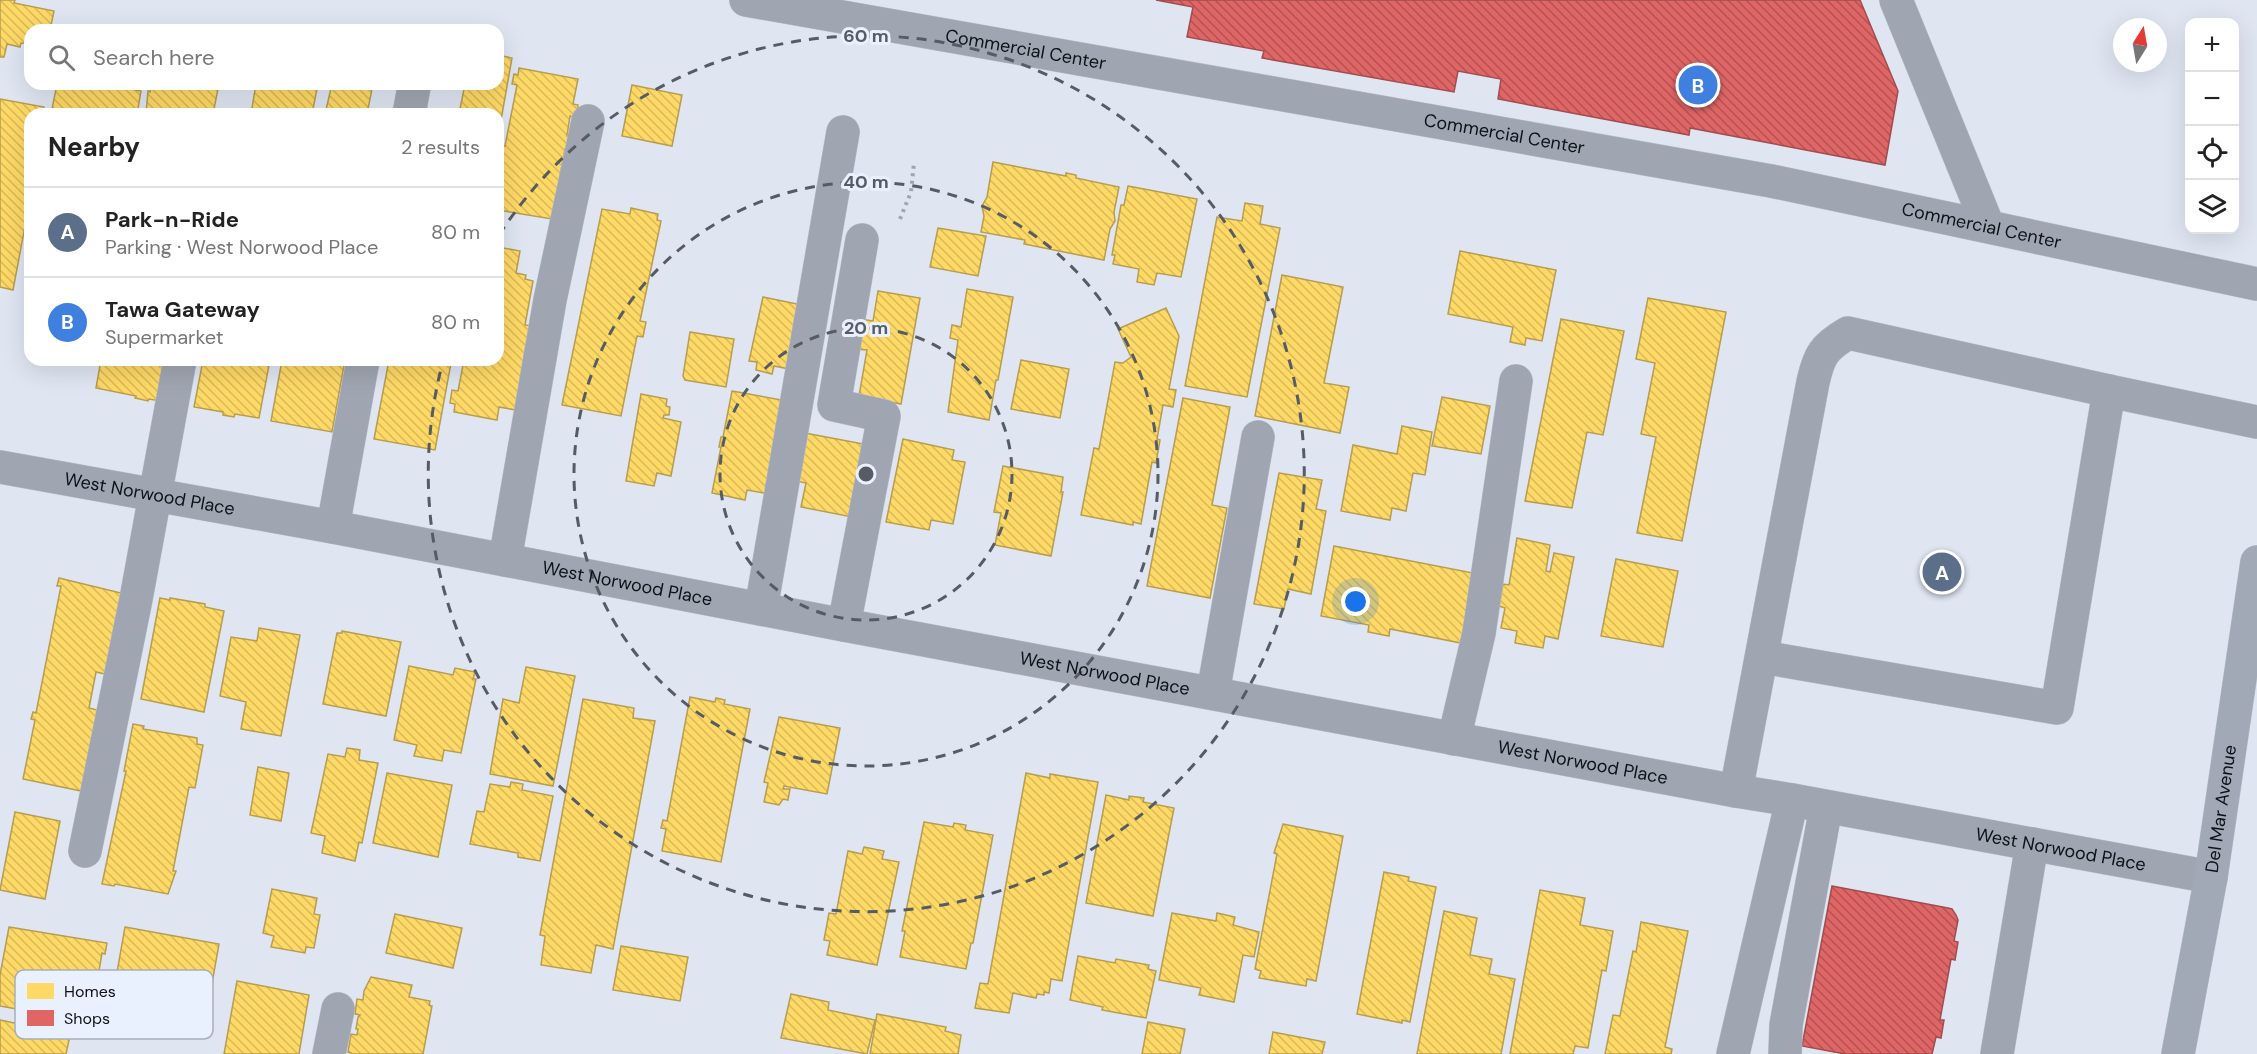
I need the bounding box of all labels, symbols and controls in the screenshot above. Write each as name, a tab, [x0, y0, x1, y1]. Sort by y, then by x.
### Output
north arrow	[2113, 18, 2167, 72]
map controls	[2185, 18, 2239, 234]
button: +	[2185, 18, 2239, 72]
street label: Commercial Center	[943, 23, 1108, 75]
search box	[24, 24, 504, 90]
text: 60 m	[843, 24, 889, 48]
icon: search	[45, 41, 78, 74]
text: Search here	[93, 43, 214, 72]
pin: B	[1678, 62, 1718, 107]
button: −	[2185, 72, 2239, 126]
street label: Commercial Center	[1422, 108, 1587, 160]
button: locate	[2185, 126, 2239, 180]
text: Nearby	[48, 130, 140, 164]
text: 2 results	[401, 134, 480, 160]
text: 40 m	[843, 170, 889, 194]
button: layers	[2185, 180, 2239, 234]
street label: Commercial Center	[1899, 197, 2064, 254]
text: Park-n-Ride	[105, 205, 239, 234]
text: A	[60, 219, 75, 245]
text: 80 m	[431, 219, 480, 245]
text: Parking · West Norwood Place	[105, 234, 378, 260]
text: Tawa Gateway	[105, 295, 260, 324]
text: B	[61, 309, 74, 335]
text: 80 m	[431, 309, 480, 335]
text: 20 m	[844, 316, 888, 340]
text: Supermarket	[105, 324, 224, 350]
centre of rings	[856, 464, 876, 484]
street label: West Norwood Place	[62, 467, 237, 521]
pin: A	[1922, 550, 1962, 594]
street label: West Norwood Place	[540, 555, 714, 611]
your location	[1341, 587, 1370, 616]
street label: West Norwood Place	[1018, 646, 1192, 701]
street label: West Norwood Place	[1496, 735, 1670, 790]
street label: Del Mar Avenue	[2200, 743, 2242, 874]
street label: West Norwood Place	[1974, 822, 2148, 877]
legend	[15, 970, 213, 1039]
text: Homes	[64, 981, 116, 1002]
text: Shops	[64, 1008, 110, 1029]

